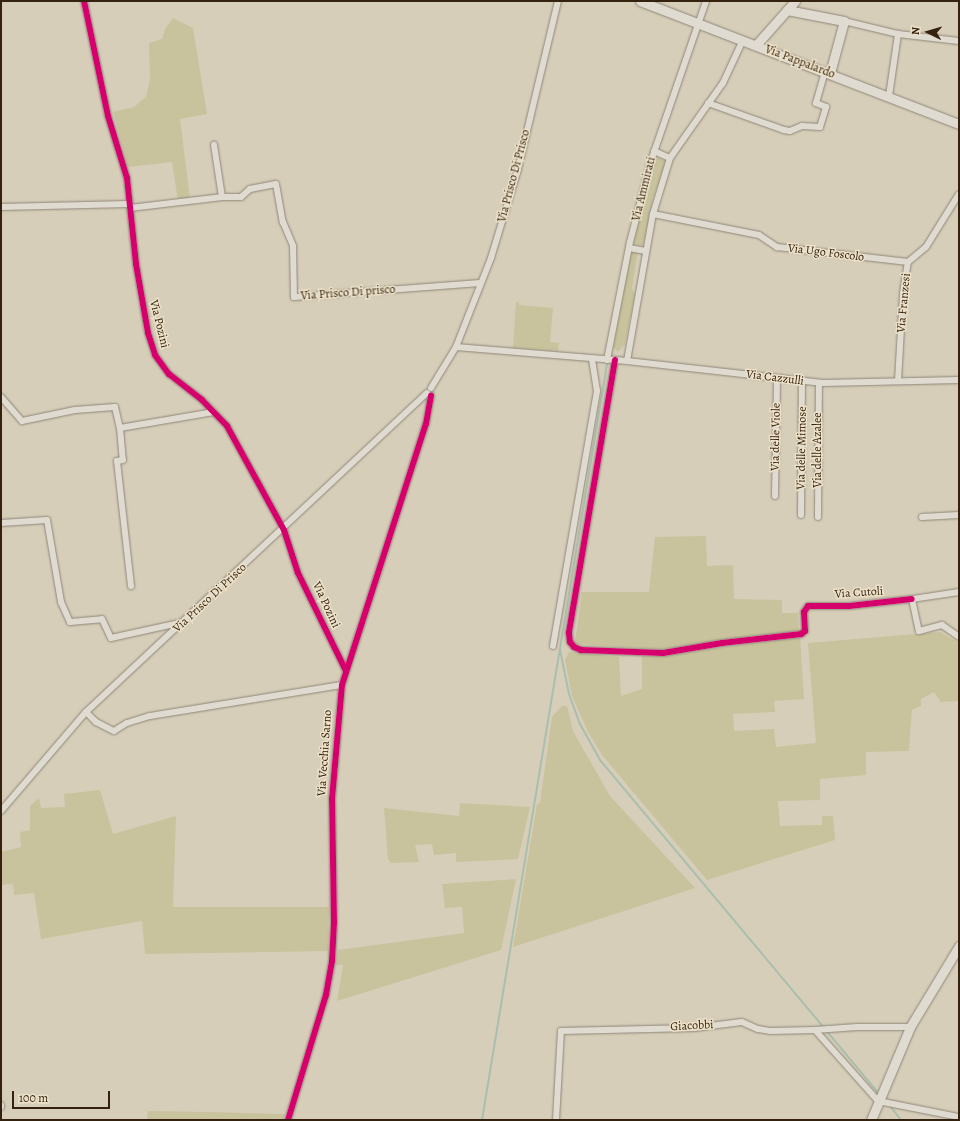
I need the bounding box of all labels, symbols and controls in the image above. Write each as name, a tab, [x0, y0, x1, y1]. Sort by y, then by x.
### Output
north arrow	[908, 12, 948, 52]
text: N	[908, 26, 923, 36]
street label: Via Pappalardo	[763, 42, 837, 82]
street label: Via Prisco Di Prisco	[495, 128, 533, 224]
street label: Via Ammirati	[629, 155, 659, 223]
street label: Via Ugo Foscolo	[787, 241, 865, 265]
street label: Via Franzesi	[894, 273, 914, 333]
street label: Via Prisco Di prisco	[300, 283, 396, 303]
street label: Via Pozini	[146, 298, 172, 350]
street label: Via Cazzulli	[745, 367, 805, 389]
street label: Via delle Viole	[768, 403, 784, 471]
street label: Via delle Mimose	[794, 406, 810, 490]
street label: Via delle Azalee	[811, 412, 825, 488]
street label: Via Prisco Di Prisco	[170, 560, 250, 636]
street label: Via Pozini	[309, 580, 343, 630]
street label: Via Cutoli	[834, 584, 884, 602]
street label: Via Vecchia Sarno	[315, 709, 335, 797]
street label: Giacobbi	[670, 1018, 714, 1034]
scale bar	[14, 1083, 112, 1109]
text: 100 m	[19, 1090, 48, 1106]

